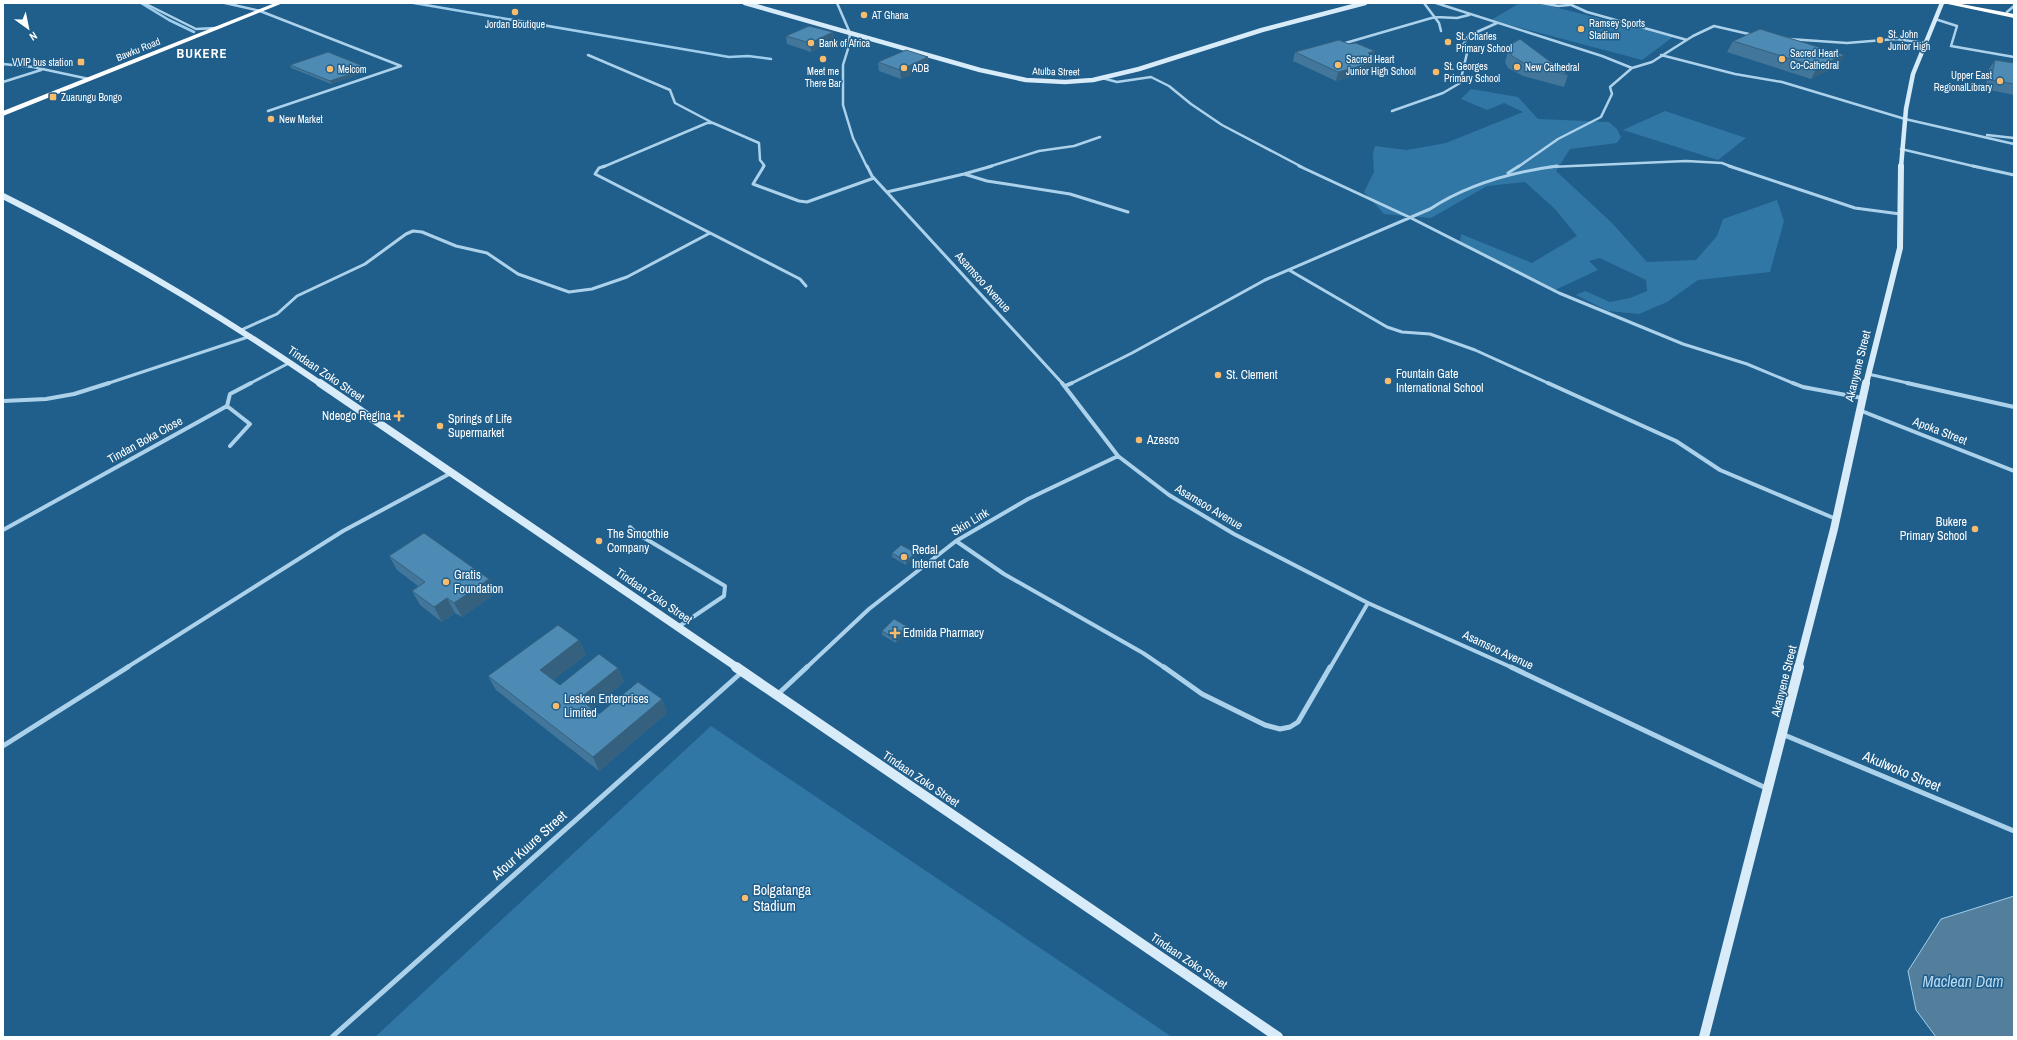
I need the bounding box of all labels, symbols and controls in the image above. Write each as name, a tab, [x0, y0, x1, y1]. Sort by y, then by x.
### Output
marker: Jordan Boutique	[510, 7, 520, 17]
north arrow	[8, 8, 48, 48]
place label: AT Ghana	[871, 9, 909, 22]
marker: AT Ghana	[859, 10, 869, 20]
place label: Ramsey Sports Stadium	[1589, 17, 1645, 42]
place label: Jordan Boutique	[485, 18, 546, 31]
marker: Ramsey Sports Stadium	[1576, 24, 1586, 34]
place label: St. John Junior High	[1888, 28, 1930, 53]
text: N	[27, 29, 40, 44]
place label: St. Charles Primary School	[1456, 30, 1512, 55]
street label: Bawku Road	[114, 35, 162, 64]
marker: St. John Junior High	[1875, 35, 1885, 45]
place label: Bank of Africa	[819, 37, 871, 50]
marker: St. Charles Primary School	[1443, 37, 1453, 47]
marker: Bank of Africa	[806, 38, 816, 48]
district label: BUKERE	[176, 45, 228, 62]
place label: Sacred Heart Co-Cathedral	[1790, 47, 1839, 72]
place label: Sacred Heart Junior High School	[1346, 53, 1416, 78]
marker: Meet me There Bar	[818, 54, 828, 64]
marker: Sacred Heart Co-Cathedral	[1777, 54, 1787, 64]
place label: VVIP bus station	[12, 56, 73, 69]
marker: VVIP bus station	[76, 57, 86, 67]
marker: Sacred Heart Junior High School	[1333, 60, 1343, 70]
place label: St. Georges Primary School	[1444, 60, 1500, 85]
place label: New Cathedral	[1525, 61, 1579, 74]
place label: ADB	[911, 62, 929, 75]
marker: New Cathedral	[1512, 62, 1522, 72]
place label: Melcom	[338, 63, 367, 76]
marker: ADB	[899, 63, 909, 73]
marker: Melcom	[325, 64, 335, 74]
place label: Meet me There Bar	[805, 65, 841, 90]
street label: Atulba Street	[1031, 65, 1081, 78]
marker: St. Georges Primary School	[1431, 67, 1441, 77]
place label: Upper East RegionalLibrary	[1934, 69, 1993, 94]
marker: Upper East RegionalLibrary	[1995, 76, 2005, 86]
place label: Zuarungu Bongo	[61, 91, 123, 104]
marker: Zuarungu Bongo	[48, 92, 58, 102]
place label: New Market	[279, 113, 323, 126]
marker: New Market	[266, 114, 276, 124]
street label: Asamsoo Avenue	[951, 248, 1015, 316]
street label: Akanyene Street	[1841, 329, 1875, 404]
street label: Tindaan Zoko Street	[284, 342, 368, 406]
place label: Fountain Gate International School	[1396, 366, 1484, 396]
place label: St. Clement	[1226, 367, 1278, 383]
marker: St. Clement	[1213, 370, 1223, 380]
marker: Fountain Gate International School	[1383, 376, 1393, 386]
place label: Ndeogo Regina	[322, 408, 392, 424]
marker: Ndeogo Regina	[394, 411, 404, 421]
place label: Springs of Life Supermarket	[448, 411, 512, 441]
street label: Tindan Boka Close	[105, 413, 185, 467]
street label: Apoka Street	[1910, 413, 1970, 449]
marker: Springs of Life Supermarket	[435, 421, 445, 431]
place label: Azesco	[1146, 432, 1179, 448]
marker: Azesco	[1134, 435, 1144, 445]
street label: Asamsoo Avenue	[1171, 480, 1246, 534]
street label: Skin Link	[948, 505, 992, 539]
place label: Bukere Primary School	[1900, 514, 1967, 544]
marker: Bukere Primary School	[1970, 524, 1980, 534]
place label: The Smoothie Company	[607, 526, 669, 556]
marker: The Smoothie Company	[594, 536, 604, 546]
place label: Redal Internet Cafe	[912, 542, 969, 572]
marker: Redal Internet Cafe	[899, 552, 909, 562]
street label: Tindaan Zoko Street	[612, 564, 696, 628]
place label: Gratis Foundation	[454, 567, 503, 597]
marker: Gratis Foundation	[441, 577, 451, 587]
place label: Edmida Pharmacy	[903, 625, 984, 641]
street label: Asamsoo Avenue	[1459, 626, 1536, 673]
marker: Edmida Pharmacy	[890, 628, 900, 638]
street label: Akanyene Street	[1767, 644, 1801, 719]
place label: Lesken Enterprises Limited	[564, 691, 649, 721]
marker: Lesken Enterprises Limited	[551, 701, 561, 711]
street label: Akulwoko Street	[1859, 746, 1944, 795]
street label: Tindaan Zoko Street	[879, 747, 963, 811]
street label: Afour Kuure Street	[487, 806, 570, 884]
place label: Bolgatanga Stadium	[753, 881, 812, 915]
marker: Bolgatanga Stadium	[740, 893, 750, 903]
street label: Tindaan Zoko Street	[1147, 929, 1231, 993]
water label: Maclean Dam	[1923, 970, 2004, 992]

